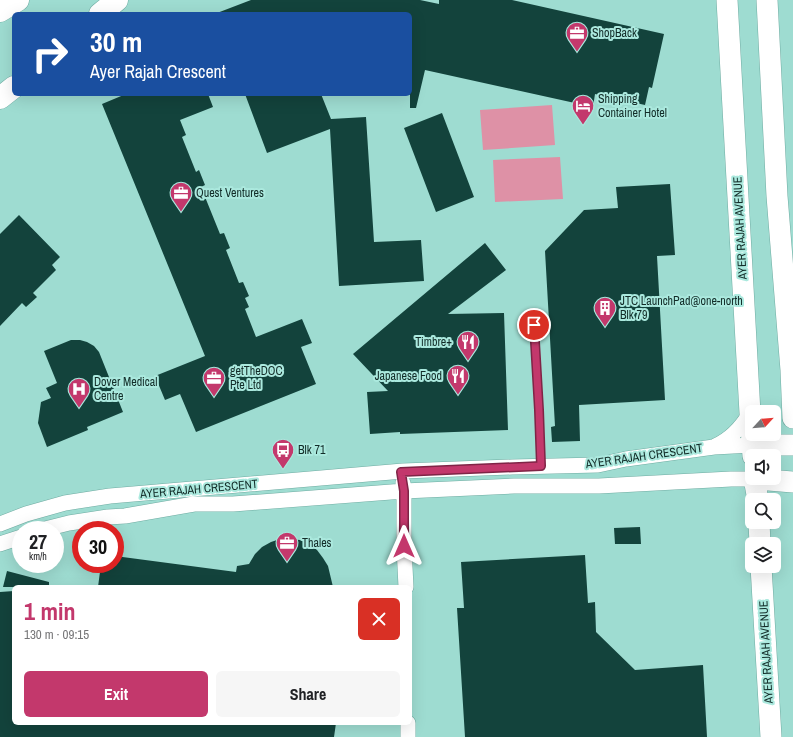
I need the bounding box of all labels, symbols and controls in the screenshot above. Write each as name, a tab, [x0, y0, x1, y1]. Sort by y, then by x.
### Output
office icon: ShopBack	[564, 20, 590, 53]
text: 30 m	[90, 23, 142, 61]
place label: ShopBack	[592, 25, 637, 41]
icon: right	[24, 28, 76, 80]
text: Ayer Rajah Crescent	[90, 59, 226, 84]
place label: Shipping Container Hotel	[598, 91, 667, 121]
hotel icon: Shipping Container Hotel	[570, 93, 596, 126]
street label: AYER RAJAH AVENUE	[729, 176, 751, 281]
office icon: Quest Ventures	[168, 180, 194, 213]
place label: Quest Ventures	[196, 185, 264, 201]
place label: JTC LaunchPad@one-north Blk 79	[620, 293, 743, 323]
building icon: JTC LaunchPad@one-north Blk 79	[592, 295, 618, 328]
pin	[517, 308, 551, 342]
icon: arrive	[523, 314, 545, 336]
restaurant icon: Timbre+	[455, 329, 481, 362]
place label: Timbre+	[415, 334, 452, 350]
place label: getTheDOC Pte Ltd	[230, 363, 283, 393]
restaurant icon: Japanese Food	[445, 363, 471, 396]
office icon: getTheDOC Pte Ltd	[201, 365, 227, 398]
place label: Japanese Food	[375, 368, 442, 384]
place label: Dover Medical Centre	[94, 374, 157, 404]
hospital icon: Dover Medical Centre	[66, 376, 92, 409]
north arrow	[745, 405, 781, 441]
map controls	[745, 405, 781, 573]
bus stop icon: Blk 71	[270, 437, 296, 470]
street label: AYER RAJAH CRESCENT	[584, 440, 704, 472]
place label: Blk 71	[298, 442, 326, 458]
button: sound	[745, 449, 781, 485]
street label: AYER RAJAH CRESCENT	[139, 476, 258, 502]
button: search	[745, 493, 781, 529]
speed limit sign: 30	[72, 521, 124, 573]
position arrow	[383, 525, 425, 567]
text: 27	[29, 528, 47, 555]
office icon: Thales	[274, 530, 300, 563]
place label: Thales	[302, 535, 332, 551]
button: layers	[745, 537, 781, 573]
text: km/h	[29, 550, 47, 563]
text: 1 min	[24, 595, 75, 627]
button: close	[358, 598, 400, 640]
street label: AYER RAJAH AVENUE	[755, 600, 777, 705]
text: 130 m · 09:15	[24, 626, 89, 643]
button: Exit	[24, 671, 208, 717]
button: Share	[216, 671, 400, 717]

